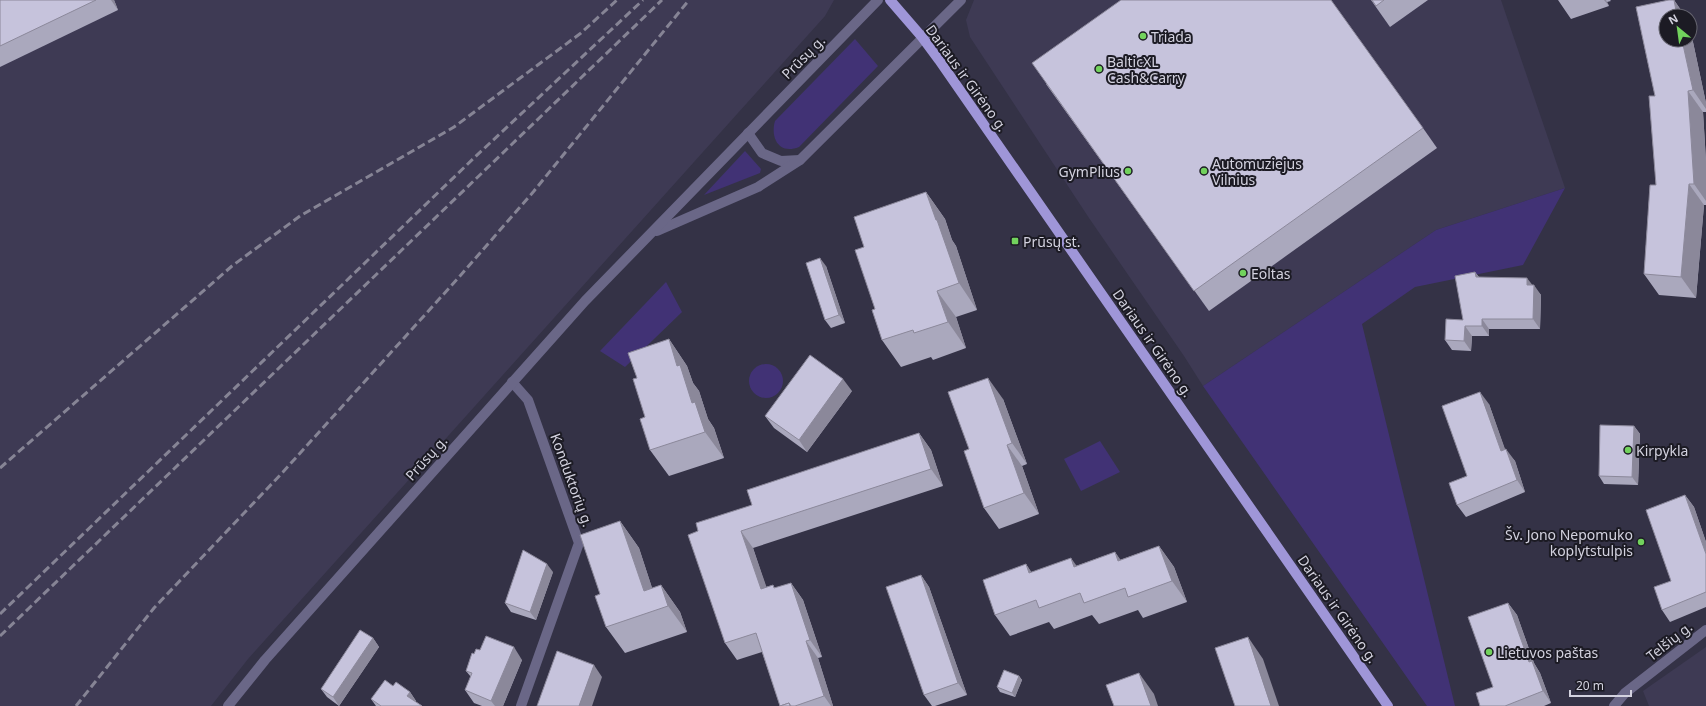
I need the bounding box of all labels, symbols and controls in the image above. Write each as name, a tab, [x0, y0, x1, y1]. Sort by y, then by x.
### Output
north arrow	[1658, 8, 1698, 48]
text: N	[1665, 10, 1680, 28]
street label: Dariaus ir Girėno g.	[922, 21, 1012, 135]
place label: Triada	[1151, 27, 1192, 46]
street label: Prūsų g.	[777, 31, 829, 83]
marker: Triada	[1138, 31, 1148, 41]
place label: BalticXL Cash&Carry	[1107, 52, 1186, 87]
marker: BalticXL Cash&Carry	[1094, 64, 1104, 74]
place label: Automuziejus Vilnius	[1212, 154, 1302, 189]
place label: GymPlius	[1059, 162, 1120, 181]
marker: GymPlius	[1123, 166, 1133, 176]
marker: Automuziejus Vilnius	[1199, 166, 1209, 176]
place label: Prūsų st.	[1023, 232, 1080, 251]
marker: Prūsų st.	[1010, 236, 1020, 246]
place label: Eoltas	[1251, 264, 1291, 283]
marker: Eoltas	[1238, 268, 1248, 278]
street label: Dariaus ir Girėno g.	[1109, 285, 1197, 401]
street label: Prūsų g.	[401, 431, 451, 485]
street label: Konduktorių g.	[546, 431, 598, 529]
place label: Kirpykla	[1636, 441, 1688, 460]
marker: Kirpykla	[1623, 445, 1633, 455]
place label: Šv. Jono Nepomuko koplytstulpis	[1505, 525, 1633, 560]
marker: Šv. Jono Nepomuko koplytstulpis	[1636, 537, 1646, 547]
street label: Dariaus ir Girėno g.	[1294, 551, 1382, 667]
street label: Telšių g.	[1642, 617, 1696, 665]
place label: Lietuvos paštas	[1497, 643, 1599, 662]
marker: Lietuvos paštas	[1484, 647, 1494, 657]
scale bar	[1570, 672, 1631, 698]
text: 20 m	[1576, 677, 1604, 694]

